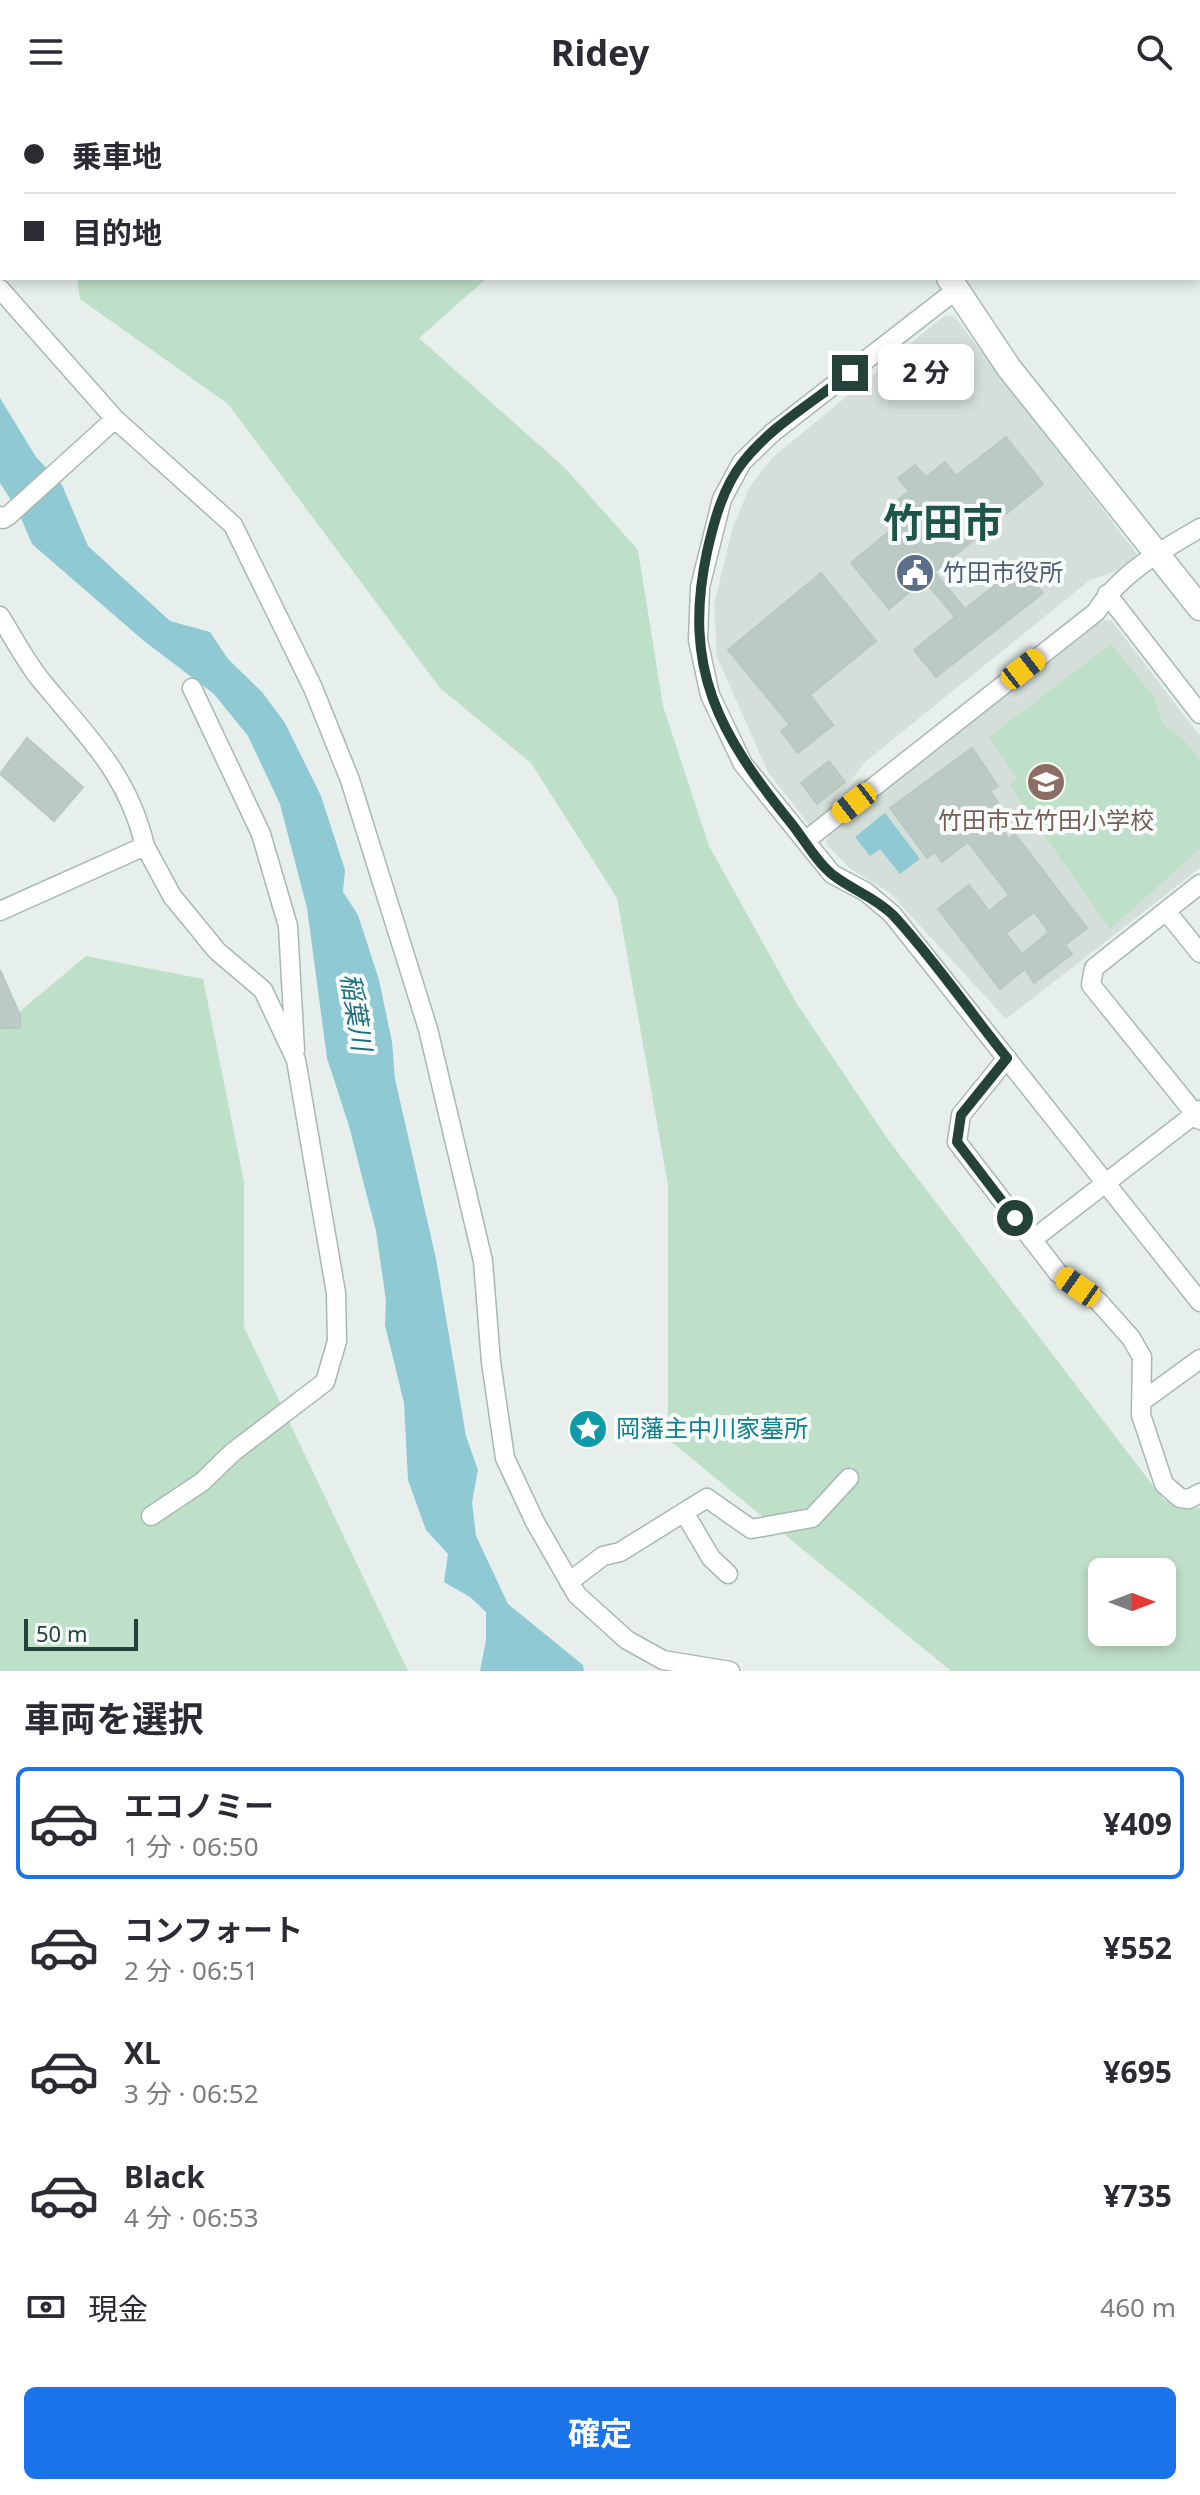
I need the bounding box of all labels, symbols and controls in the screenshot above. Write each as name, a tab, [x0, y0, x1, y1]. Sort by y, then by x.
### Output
text: Ridey	[551, 28, 649, 77]
icon: menu	[24, 30, 68, 74]
icon: search	[1132, 30, 1176, 74]
text: 乗車地	[72, 135, 162, 176]
text: 目的地	[72, 212, 162, 253]
callout: 2 分	[878, 345, 974, 401]
text: 2 分	[902, 354, 950, 390]
route end	[832, 355, 868, 391]
district label: 竹田市	[883, 494, 1003, 549]
public building icon: 竹田市役所	[894, 552, 936, 594]
place label: 竹田市役所	[943, 555, 1063, 588]
car	[997, 645, 1049, 693]
school or university icon: 竹田市立竹田小学校	[1025, 761, 1067, 803]
car	[828, 779, 880, 827]
place label: 竹田市立竹田小学校	[938, 803, 1154, 836]
water label: 稲葉川	[333, 971, 381, 1056]
route start	[997, 1200, 1033, 1236]
car	[1051, 1263, 1105, 1311]
place icon: 岡藩主中川家墓所	[567, 1408, 609, 1450]
place label: 岡藩主中川家墓所	[616, 1411, 808, 1444]
north arrow	[1088, 1558, 1176, 1646]
map controls	[1088, 1558, 1176, 1646]
scale bar	[24, 1615, 138, 1651]
text: 50 m	[36, 1618, 87, 1648]
text: 車両を選択	[24, 1694, 204, 1743]
text: エコノミー	[124, 1785, 274, 1826]
icon: car	[28, 1787, 100, 1859]
text: ¥409	[1103, 1803, 1172, 1844]
text: 1 分 · 06:50	[124, 1828, 259, 1864]
text: コンフォート	[124, 1909, 303, 1950]
icon: car	[28, 1911, 100, 1983]
text: ¥552	[1103, 1927, 1172, 1968]
text: 2 分 · 06:51	[124, 1952, 259, 1988]
text: XL	[124, 2032, 161, 2073]
icon: car	[28, 2035, 100, 2107]
text: ¥695	[1103, 2051, 1172, 2092]
text: 3 分 · 06:52	[124, 2075, 259, 2111]
text: Black	[124, 2156, 205, 2197]
icon: car	[28, 2159, 100, 2231]
text: ¥735	[1103, 2175, 1172, 2216]
text: 4 分 · 06:53	[124, 2199, 259, 2235]
icon: cash	[24, 2285, 68, 2329]
text: 現金	[88, 2288, 148, 2329]
text: 460 m	[1100, 2289, 1176, 2325]
button: 確定	[24, 2387, 1176, 2479]

